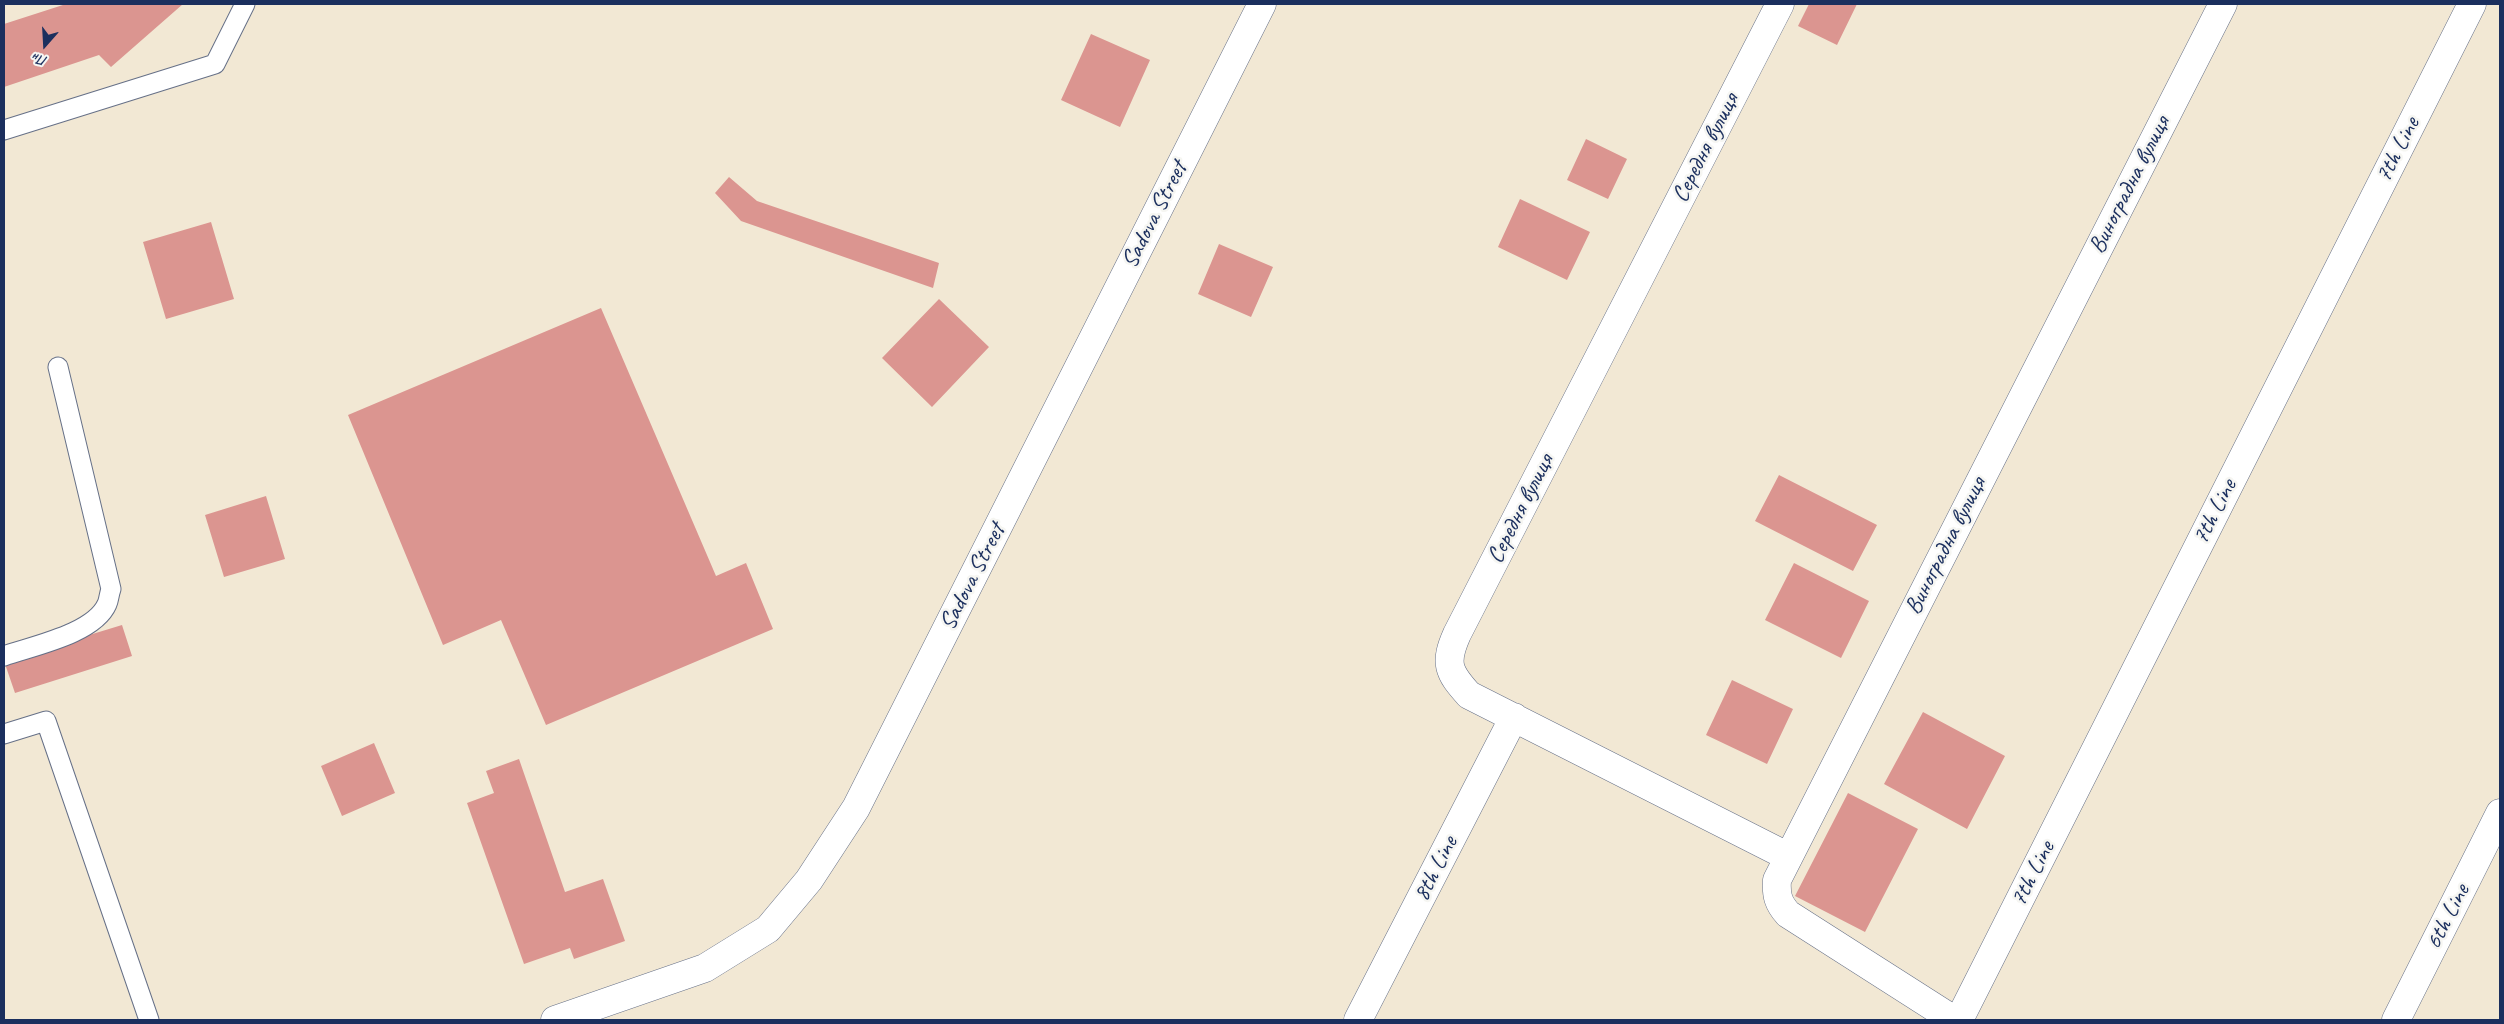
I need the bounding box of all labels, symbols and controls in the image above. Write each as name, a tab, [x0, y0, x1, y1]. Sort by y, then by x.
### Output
north arrow	[20, 20, 70, 70]
text: Пн	[30, 49, 50, 70]
street label: Середня вулиця	[1666, 89, 1746, 207]
street label: Виноградна вулиця	[2083, 111, 2177, 259]
street label: 7th Line	[2370, 113, 2426, 187]
street label: Sadova Street	[1116, 157, 1194, 273]
street label: Середня вулиця	[1481, 450, 1561, 568]
street label: Виноградна вулиця	[1899, 472, 1993, 620]
street label: 7th Line	[2187, 475, 2243, 549]
street label: Sadova Street	[934, 519, 1012, 635]
street label: 8th Line	[1408, 832, 1464, 906]
street label: 7th Line	[2005, 837, 2061, 911]
street label: 6th Line	[2420, 880, 2476, 954]

